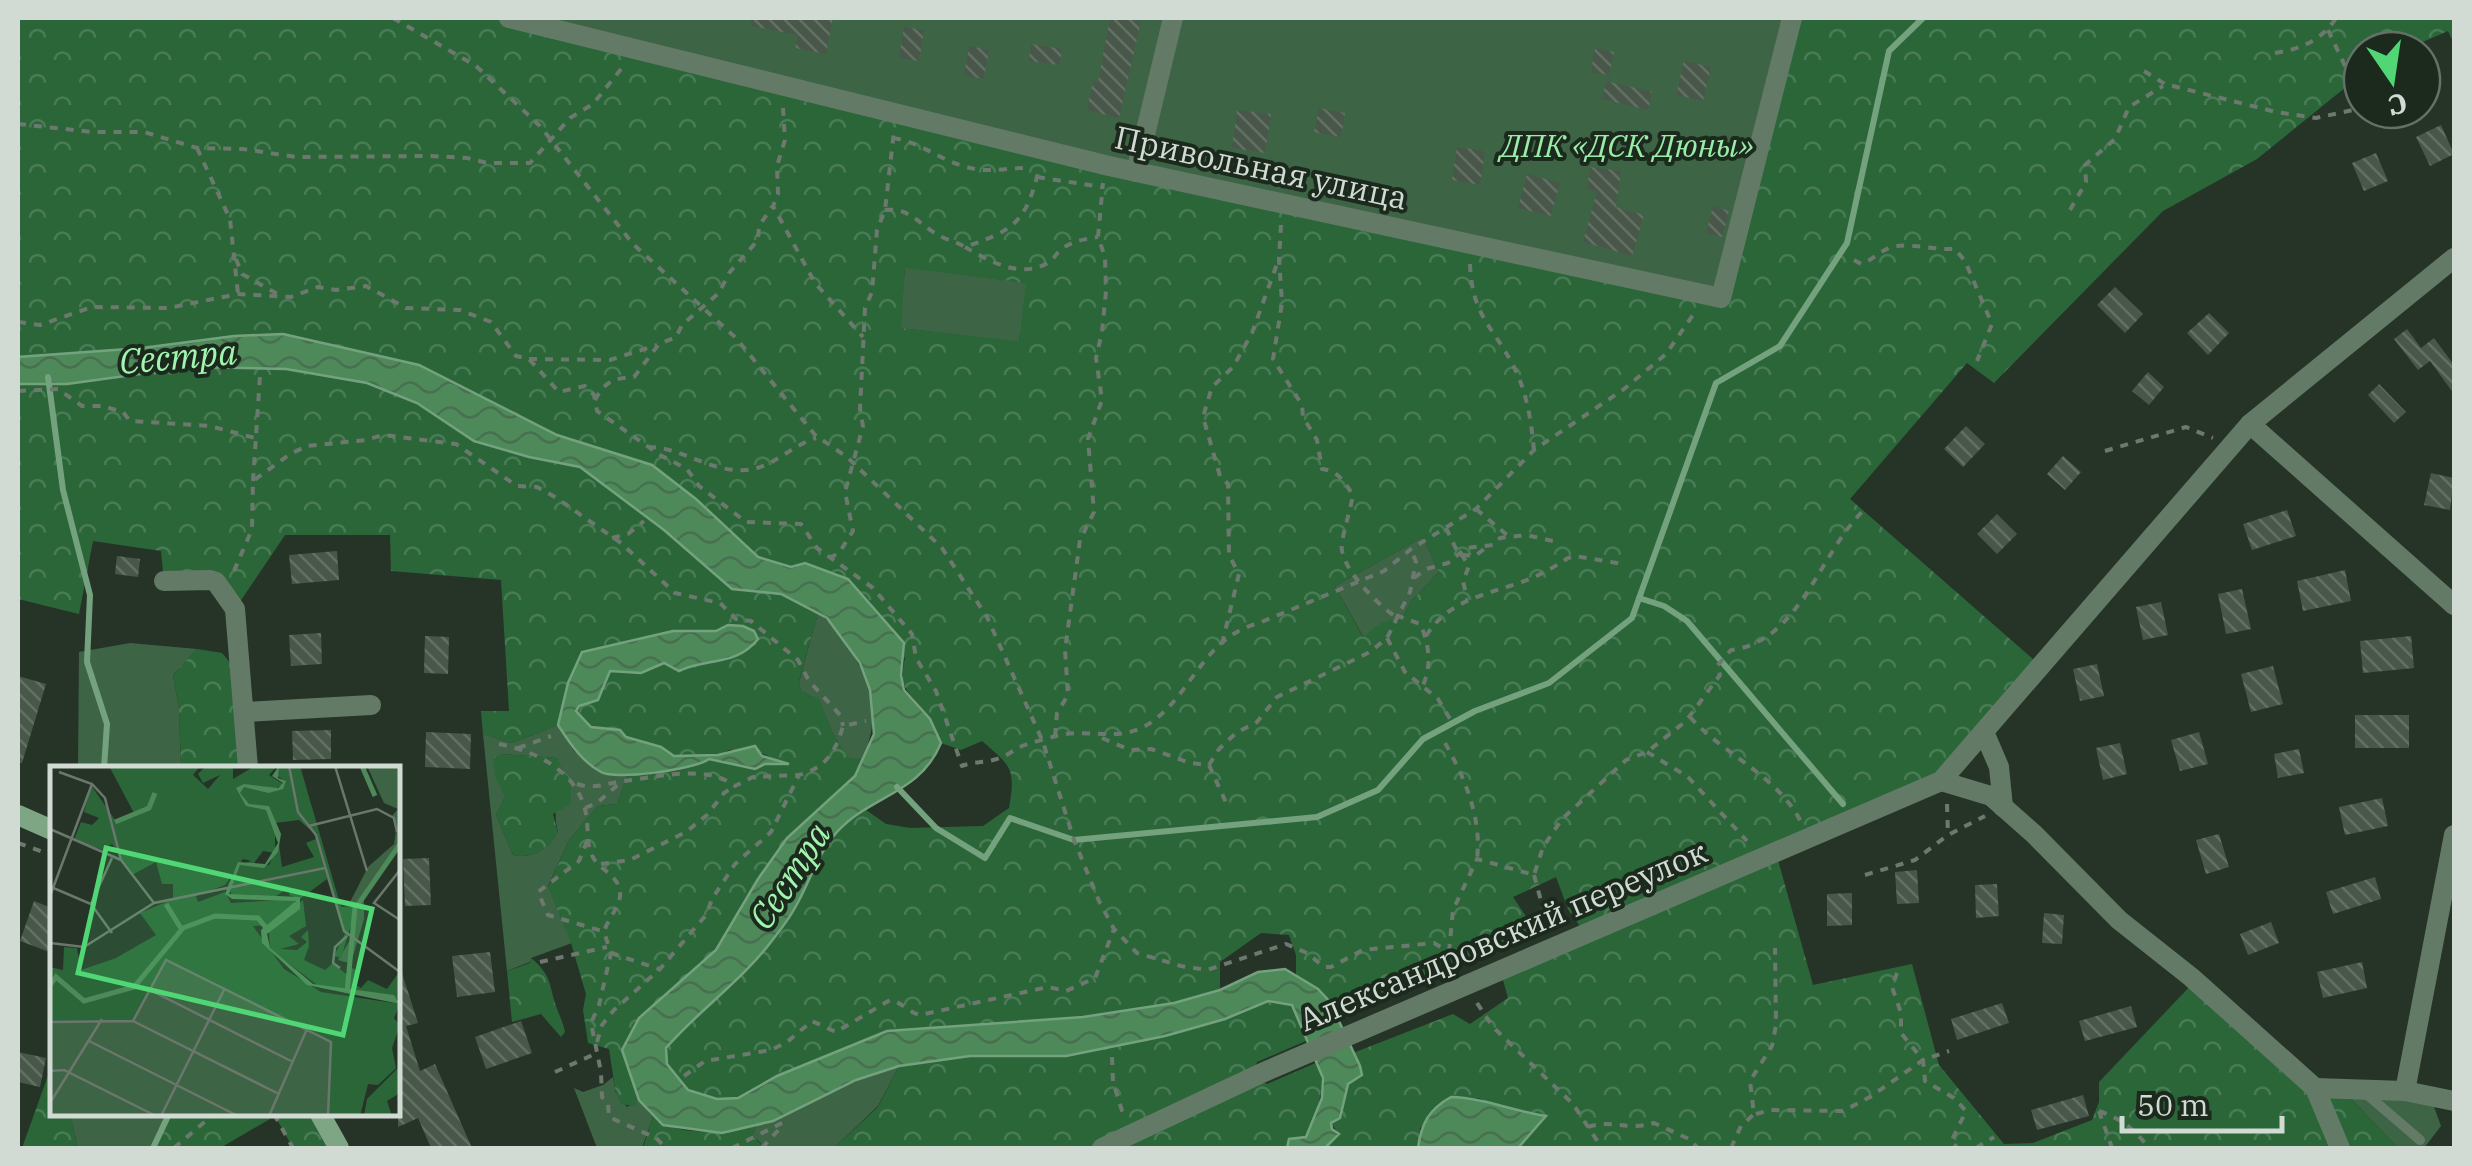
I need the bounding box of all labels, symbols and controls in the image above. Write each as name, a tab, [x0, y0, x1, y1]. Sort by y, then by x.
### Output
north arrow	[2342, 30, 2442, 130]
text: С	[2385, 85, 2411, 125]
street label: Привольная улица	[1111, 115, 1411, 219]
park label: ДПК «ДСК Дюны»	[1497, 124, 1754, 166]
water label: Сестра	[117, 328, 239, 384]
inset map	[50, 766, 400, 1116]
water label: Сестра	[738, 813, 841, 938]
street label: Александровский переулок	[1292, 830, 1714, 1040]
scale bar	[2122, 1071, 2282, 1133]
text: 50 m	[2137, 1085, 2209, 1124]

